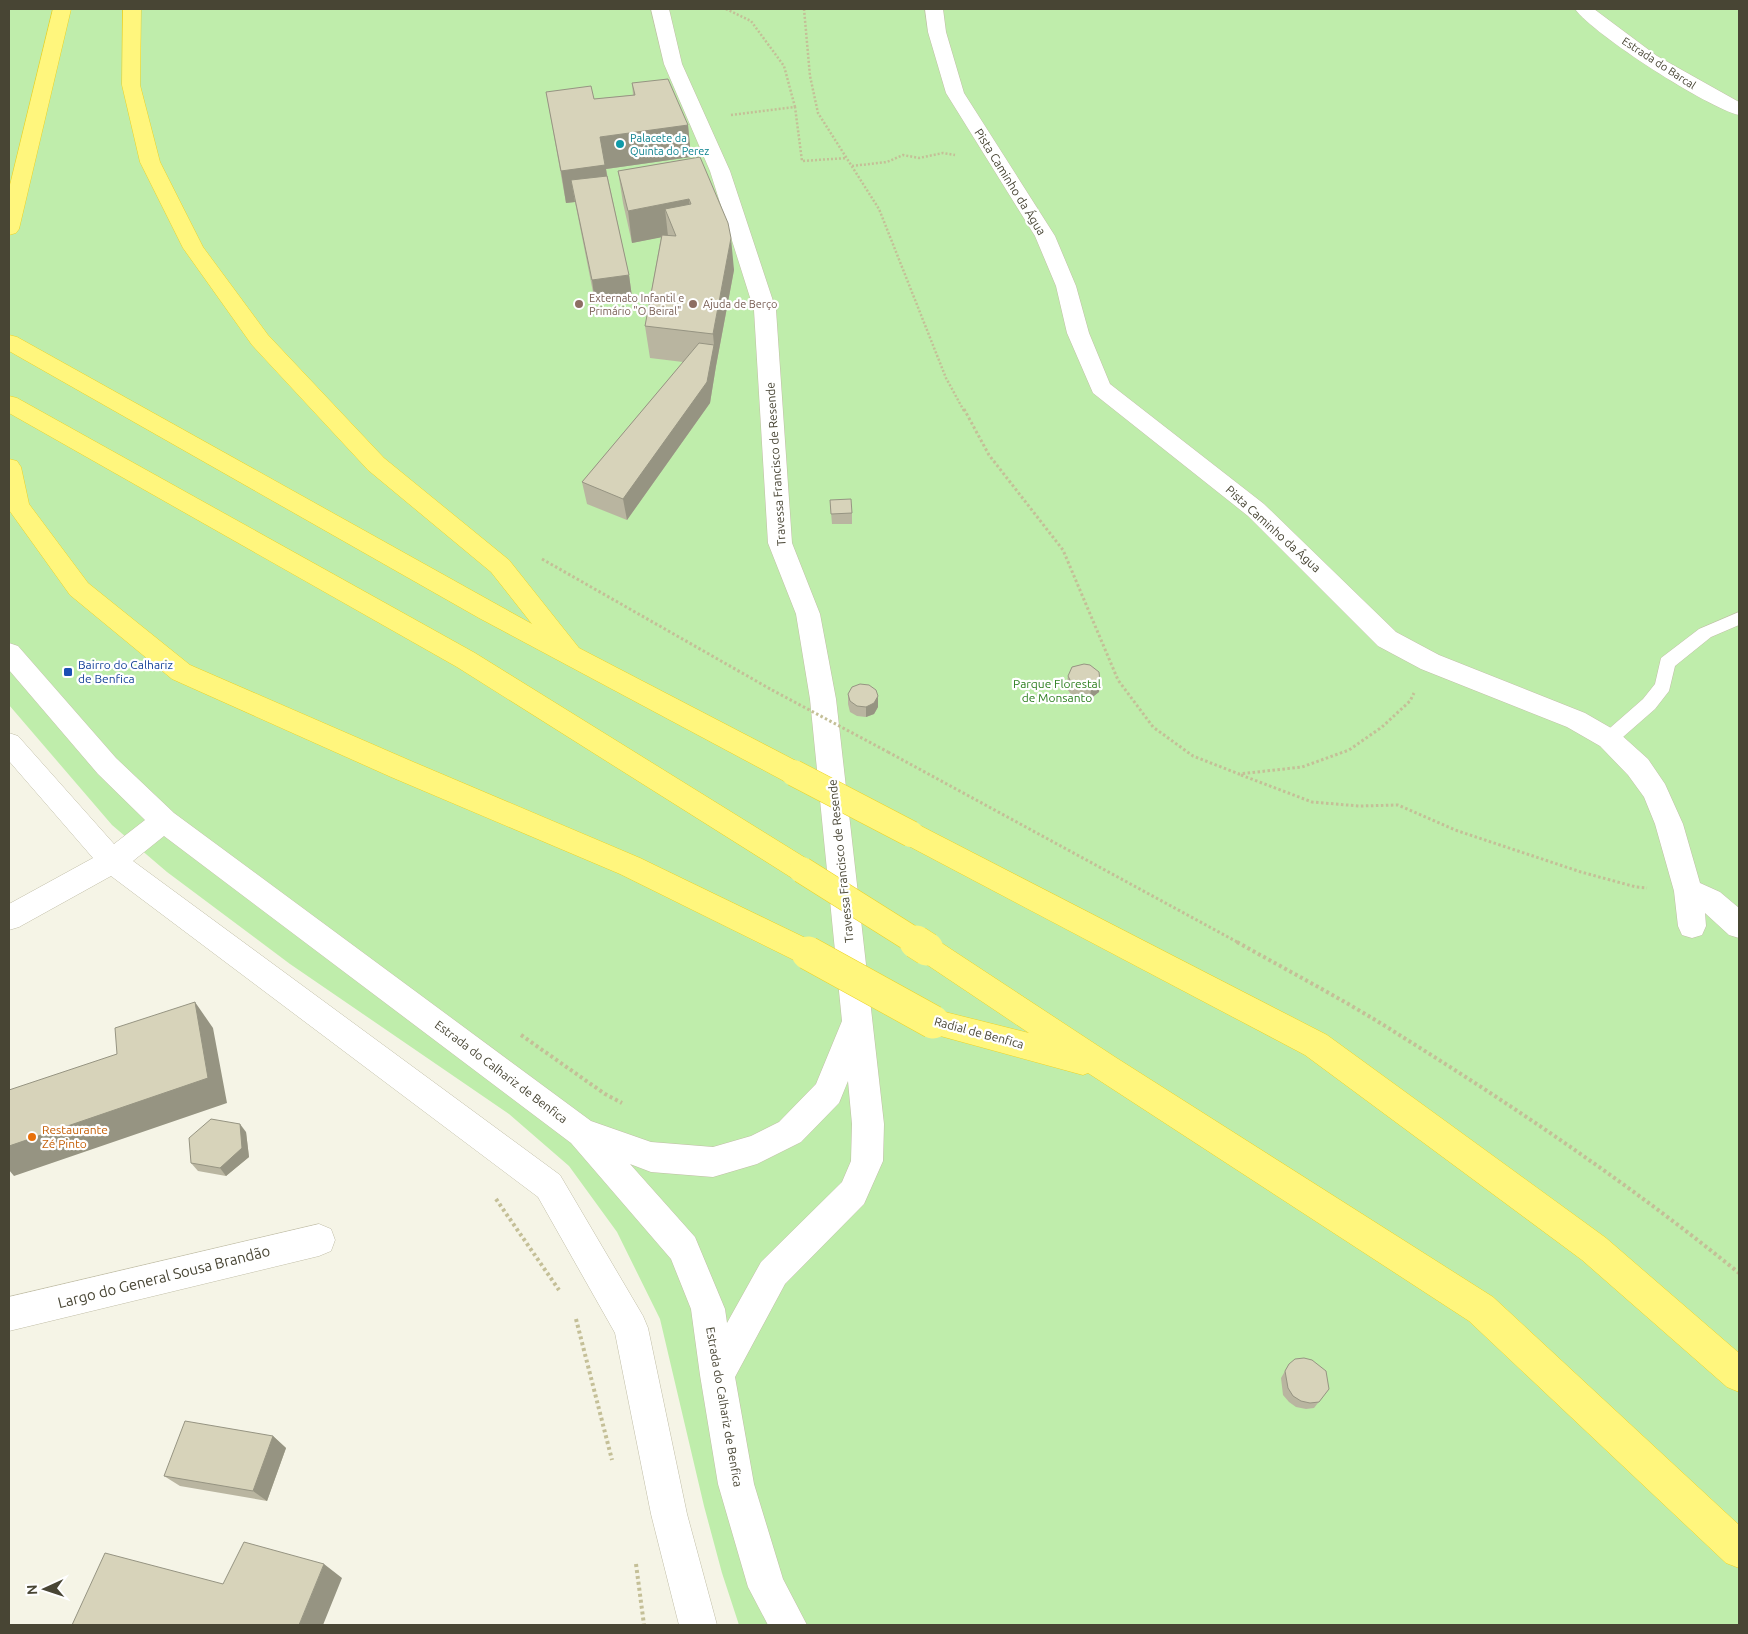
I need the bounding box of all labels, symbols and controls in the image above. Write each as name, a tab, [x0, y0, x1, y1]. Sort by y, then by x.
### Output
street label: Estrada do Barcal	[1620, 35, 1698, 91]
street label: Pista Caminho da Água	[972, 126, 1048, 237]
place label: Palacete da Quinta do Perez	[630, 132, 709, 157]
marker: Palacete da Quinta do Perez	[614, 138, 626, 150]
place label: Externato Infantil e Primário "O Beiral"	[589, 292, 684, 317]
marker: Externato Infantil e Primário "O Beiral"	[573, 298, 585, 310]
marker: Ajuda de Berço	[687, 298, 699, 310]
place label: Ajuda de Berço	[703, 298, 777, 310]
street label: Travessa Francisco de Resende	[763, 382, 788, 546]
street label: Pista Caminho da Água	[1223, 483, 1323, 575]
place label: Bairro do Calhariz de Benfica	[78, 658, 174, 685]
marker: Bairro do Calhariz de Benfica	[62, 666, 74, 678]
park label: Parque Florestal de Monsanto	[1013, 677, 1101, 704]
street label: Travessa Francisco de Resende	[825, 779, 856, 943]
street label: Radial de Benfica	[933, 1014, 1025, 1051]
street label: Estrada do Calhariz de Benfica	[433, 1018, 570, 1126]
place label: Restaurante Zé Pinto	[42, 1123, 108, 1150]
marker: Restaurante Zé Pinto	[26, 1131, 38, 1143]
street label: Largo do General Sousa Brandão	[56, 1242, 272, 1311]
street label: Estrada do Calhariz de Benfica	[704, 1326, 745, 1488]
north arrow	[20, 1564, 70, 1614]
text: N	[24, 1584, 40, 1595]

